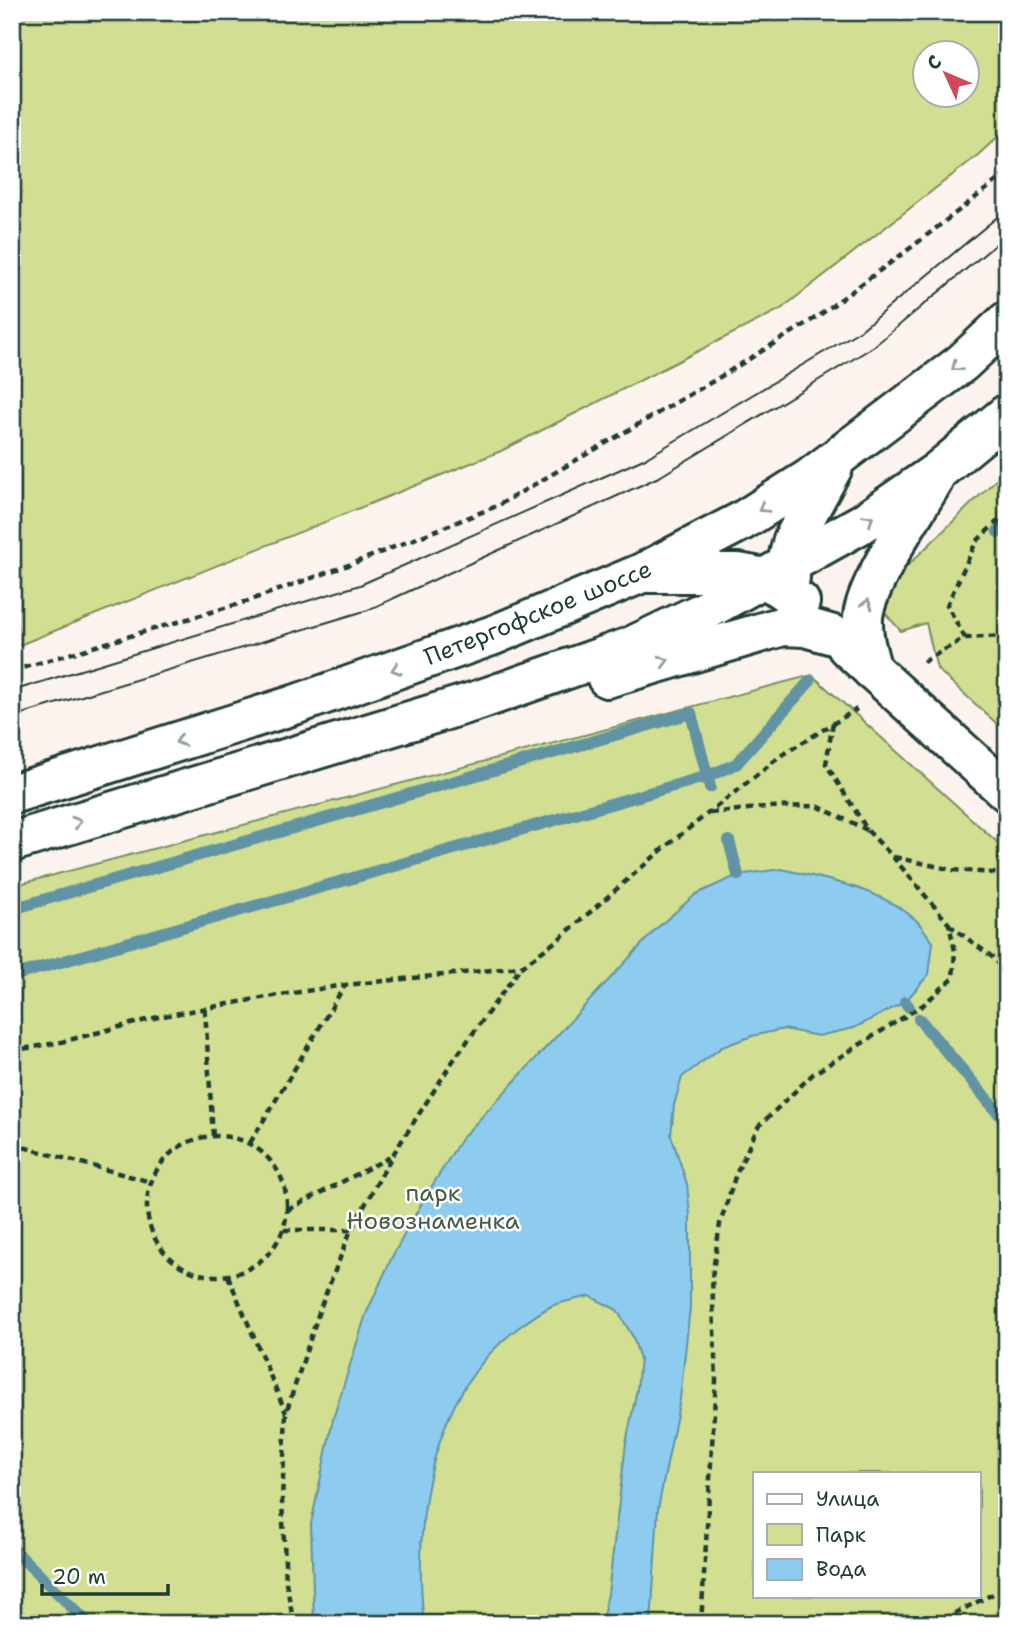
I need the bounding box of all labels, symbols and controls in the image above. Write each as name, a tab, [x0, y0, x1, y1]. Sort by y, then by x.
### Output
north arrow	[911, 38, 981, 108]
text: С	[921, 50, 947, 75]
one-way arrow	[951, 359, 964, 371]
one-way arrow	[758, 500, 771, 513]
one-way arrow	[862, 514, 875, 527]
street label: Петергофское шоссе	[420, 553, 656, 673]
one-way arrow	[858, 598, 873, 610]
one-way arrow	[658, 655, 670, 669]
one-way arrow	[390, 661, 403, 675]
one-way arrow	[174, 732, 186, 747]
one-way arrow	[71, 815, 83, 830]
park label: парк Новознаменка	[346, 1177, 520, 1237]
legend	[753, 1472, 981, 1598]
text: Улица	[816, 1485, 879, 1513]
text: Парк	[816, 1521, 866, 1549]
scale bar	[42, 1552, 168, 1596]
text: Вода	[816, 1555, 866, 1583]
text: 20 m	[52, 1563, 106, 1591]

